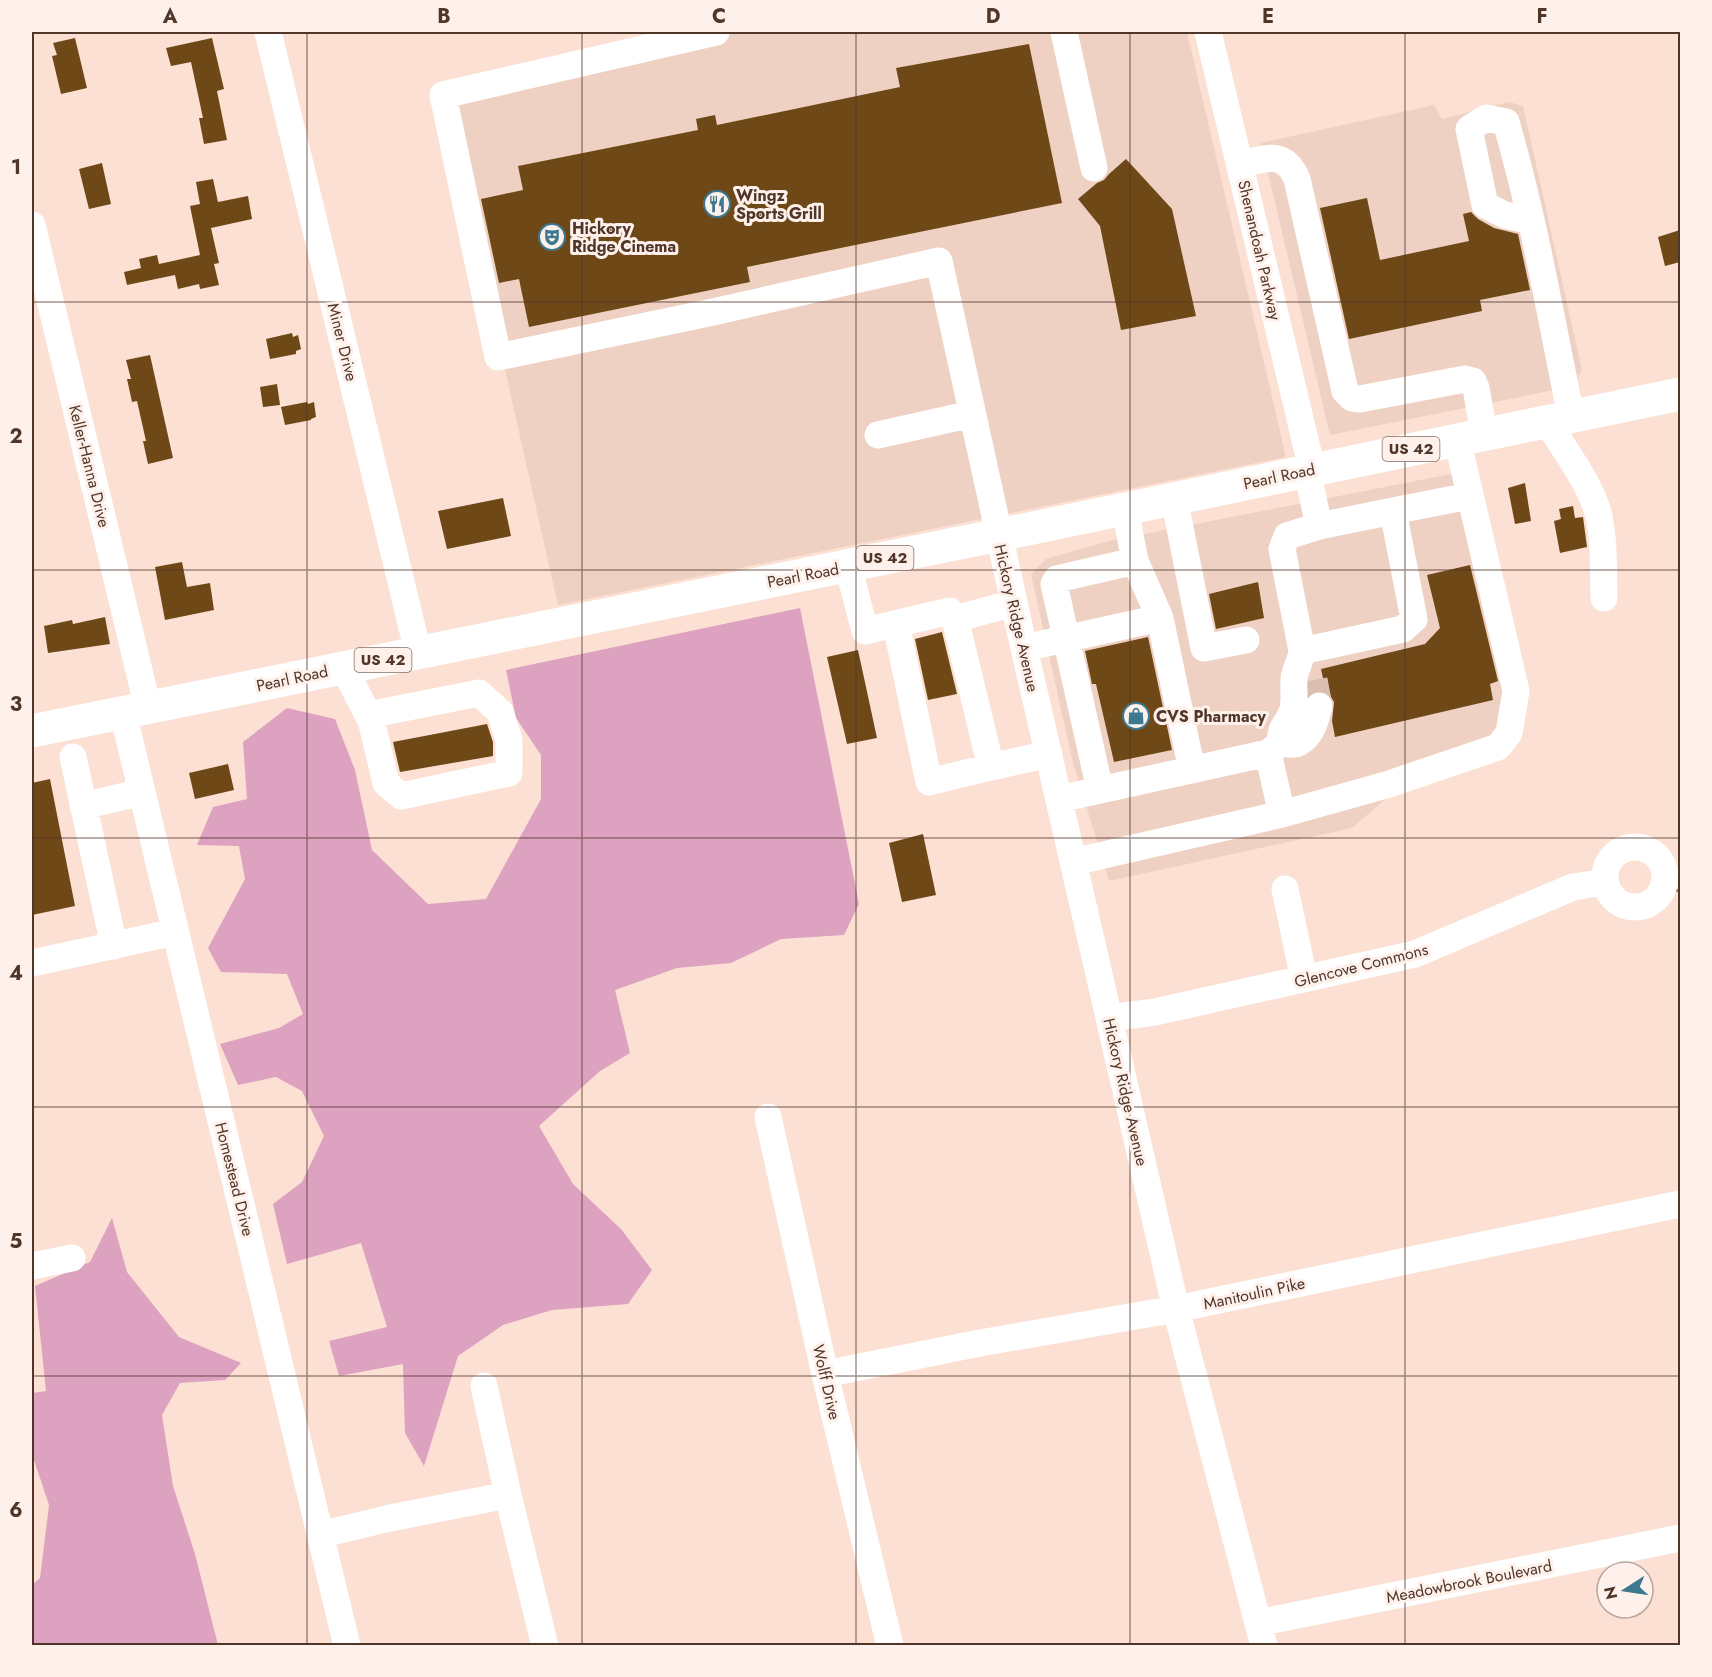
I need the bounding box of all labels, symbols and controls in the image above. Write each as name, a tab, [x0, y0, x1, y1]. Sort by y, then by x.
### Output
text: A	[162, 2, 178, 31]
text: B	[437, 2, 451, 31]
text: C	[712, 2, 726, 31]
text: D	[986, 2, 1000, 31]
text: E	[1262, 2, 1274, 31]
text: F	[1536, 2, 1548, 31]
text: 1	[11, 153, 21, 182]
street label: Shenandoah Parkway	[1232, 178, 1287, 323]
place label: Wingz Sports Grill	[736, 184, 822, 225]
restaurant icon: Wingz Sports Grill	[702, 189, 732, 219]
place label: Hickory Ridge Cinema	[572, 217, 676, 258]
theatre icon: Hickory Ridge Cinema	[537, 222, 567, 252]
street label: Miner Drive	[322, 301, 363, 384]
street label: Keller-Hanna Drive	[63, 403, 116, 530]
text: 2	[9, 422, 23, 451]
road number: US 42	[1382, 437, 1440, 461]
street label: Pearl Road	[1241, 458, 1317, 495]
street label: Hickory Ridge Avenue	[988, 542, 1045, 694]
road number: US 42	[856, 546, 914, 570]
street label: Pearl Road	[765, 557, 841, 594]
road number: US 42	[354, 648, 412, 672]
street label: Pearl Road	[254, 660, 330, 697]
text: 3	[10, 690, 22, 719]
shop icon: CVS Pharmacy	[1121, 701, 1151, 731]
place label: CVS Pharmacy	[1156, 705, 1266, 728]
street label: Glencove Commons	[1292, 938, 1430, 993]
text: 4	[9, 959, 23, 988]
street label: Hickory Ridge Avenue	[1097, 1016, 1154, 1168]
street label: Homestead Drive	[209, 1120, 260, 1238]
text: 5	[10, 1227, 23, 1256]
street label: Manitoulin Pike	[1201, 1272, 1307, 1315]
street label: Wolff Drive	[807, 1342, 846, 1422]
text: 6	[9, 1496, 23, 1525]
street label: Meadowbrook Boulevard	[1384, 1554, 1554, 1609]
north arrow	[1595, 1560, 1655, 1620]
text: N	[1598, 1584, 1623, 1602]

